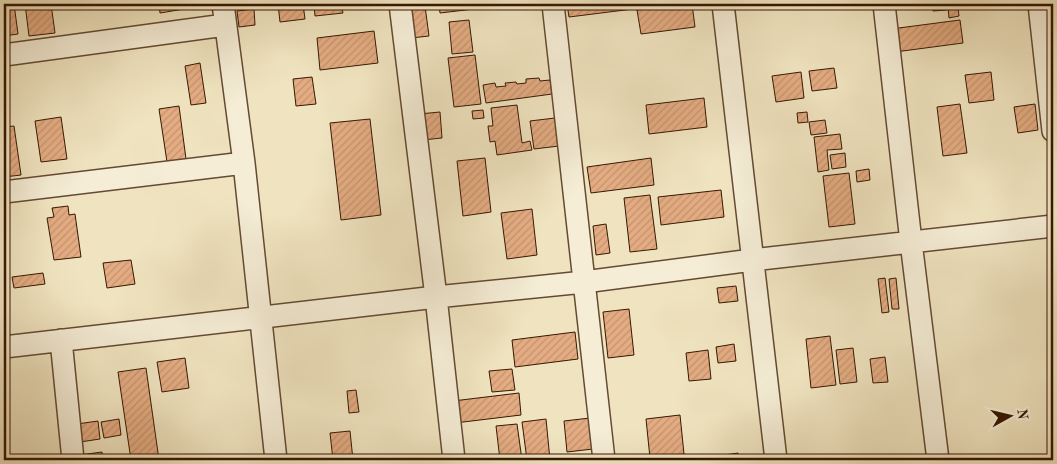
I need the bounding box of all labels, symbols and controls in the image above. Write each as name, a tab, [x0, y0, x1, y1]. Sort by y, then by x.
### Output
north arrow	[984, 392, 1034, 442]
text: N	[1014, 408, 1030, 421]

